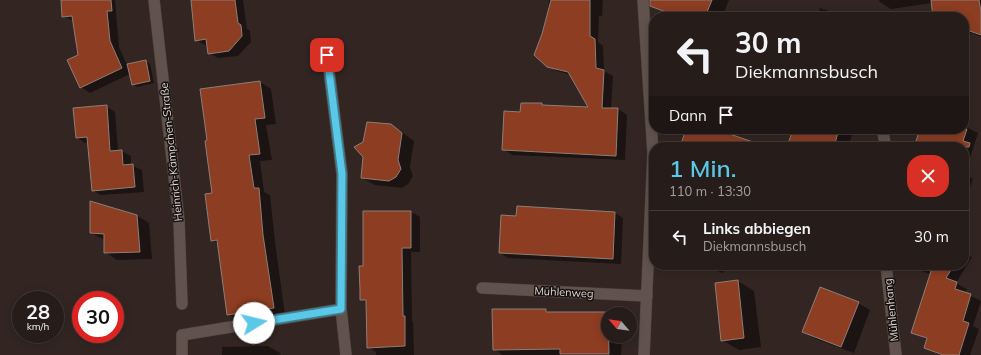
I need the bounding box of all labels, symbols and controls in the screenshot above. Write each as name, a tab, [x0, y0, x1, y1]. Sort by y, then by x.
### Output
text: 30 m	[735, 25, 801, 60]
icon: left	[669, 28, 721, 80]
pin	[310, 38, 344, 72]
icon: arrive	[316, 44, 338, 66]
text: Diekmannsbusch	[735, 60, 878, 83]
street label: Heinrich-Kämpchen-Straße	[157, 82, 185, 222]
icon: arrive	[715, 104, 737, 126]
text: Dann	[669, 106, 707, 125]
text: 1 Min.	[669, 153, 736, 183]
button: close	[907, 155, 949, 197]
text: 110 m · 13:30	[669, 183, 751, 199]
text: Links abbiegen	[703, 219, 811, 238]
icon: left	[669, 226, 691, 248]
text: 30 m	[914, 227, 949, 246]
text: Diekmannsbusch	[703, 238, 806, 254]
street label: Mühlenhang	[881, 278, 901, 342]
street label: Mühlenweg	[534, 283, 594, 301]
speed limit sign: 30	[72, 291, 124, 343]
text: 28	[26, 299, 50, 324]
position arrow	[233, 302, 275, 344]
north arrow	[601, 307, 637, 343]
map controls	[601, 307, 637, 343]
text: km/h	[27, 320, 49, 333]

